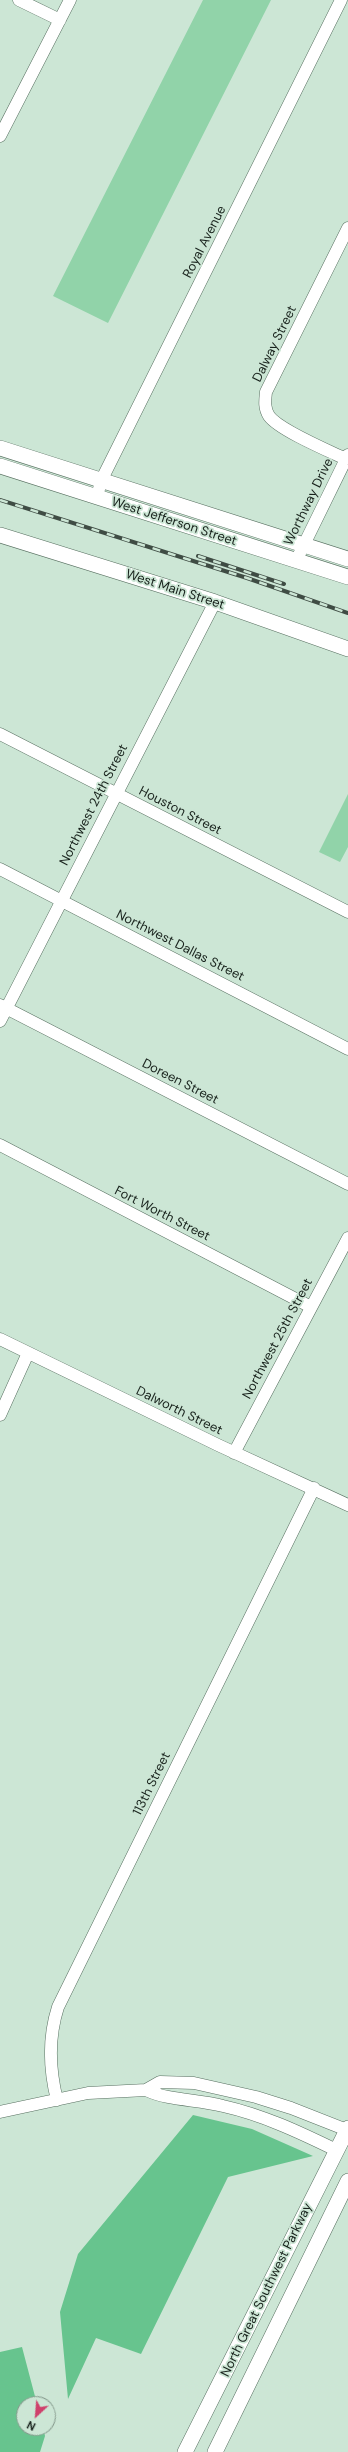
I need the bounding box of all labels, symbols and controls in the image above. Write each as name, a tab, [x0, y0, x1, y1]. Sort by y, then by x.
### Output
street label: Royal Avenue	[180, 203, 230, 281]
street label: Dalway Street	[250, 303, 300, 385]
street label: Worthway Drive	[281, 456, 337, 548]
street label: West Jefferson Street	[109, 494, 239, 550]
street label: West Main Street	[124, 567, 226, 613]
street label: Northwest 24th Street	[57, 742, 131, 868]
street label: Houston Street	[136, 783, 224, 839]
street label: Northwest Dallas Street	[113, 907, 247, 985]
street label: Doreen Street	[139, 1056, 221, 1108]
street label: Fort Worth Street	[112, 1183, 212, 1245]
street label: Northwest 25th Street	[240, 1276, 316, 1402]
street label: Dalworth Street	[133, 1383, 225, 1439]
street label: 113th Street	[130, 1750, 174, 1818]
street label: North Great Southwest Parkway	[218, 2201, 316, 2379]
north arrow	[16, 2396, 56, 2436]
text: N	[25, 2418, 38, 2434]

